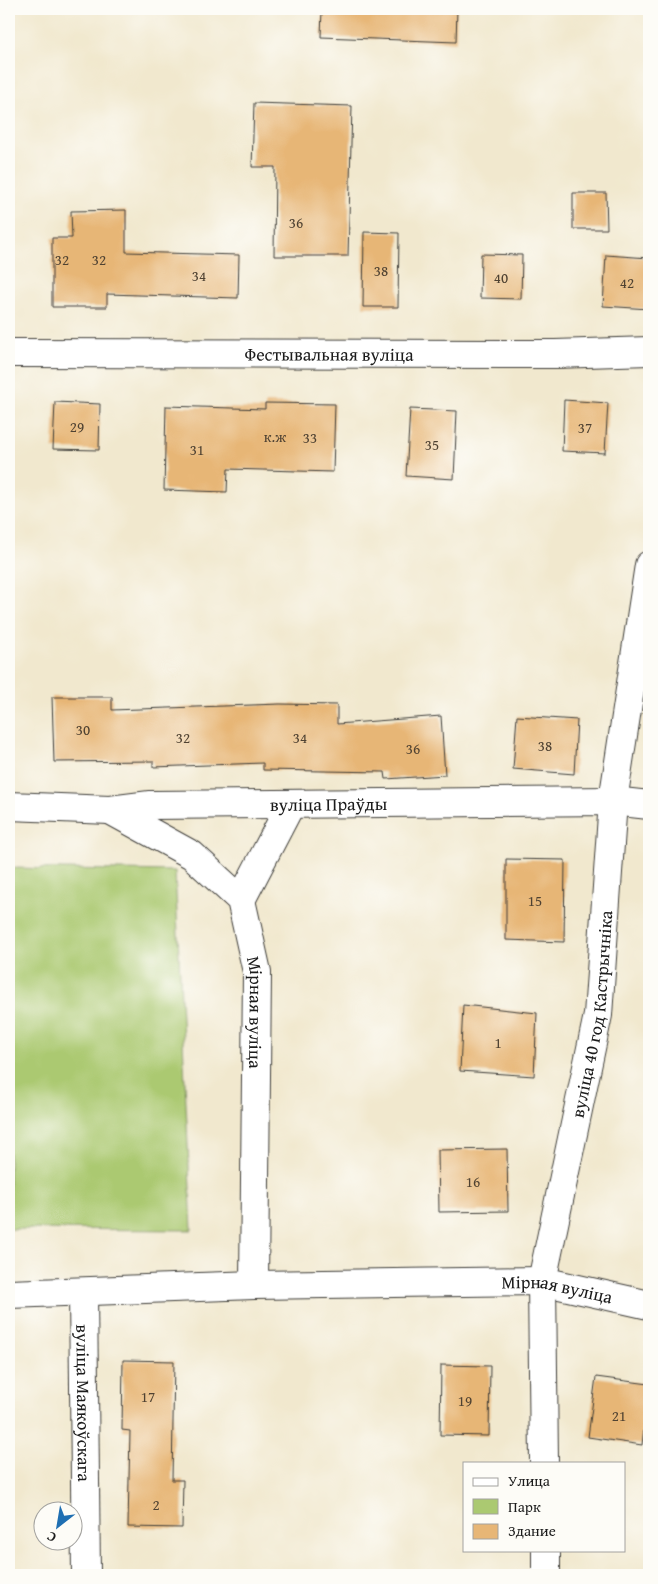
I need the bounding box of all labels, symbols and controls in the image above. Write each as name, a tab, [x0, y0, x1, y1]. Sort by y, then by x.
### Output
house number: 36	[289, 212, 303, 233]
house number: 32	[55, 249, 69, 270]
house number: 32	[92, 249, 106, 270]
house number: 38	[374, 260, 388, 281]
house number: 34	[192, 265, 206, 286]
house number: 40	[494, 267, 508, 288]
house number: 42	[620, 272, 634, 293]
street label: Фестывальная вуліца	[244, 340, 414, 367]
house number: 29	[70, 416, 84, 437]
house number: 37	[578, 417, 592, 438]
house number: к.ж	[264, 426, 286, 447]
house number: 33	[303, 427, 317, 448]
house number: 35	[425, 434, 439, 455]
house number: 31	[190, 439, 204, 460]
house number: 30	[76, 719, 90, 740]
house number: 32	[176, 727, 190, 748]
house number: 34	[293, 727, 307, 748]
house number: 38	[538, 735, 552, 756]
house number: 36	[406, 738, 420, 759]
street label: вуліца Праўды	[270, 789, 388, 817]
house number: 15	[528, 890, 542, 911]
street label: вуліца 40 год Кастрычніка	[563, 909, 619, 1120]
street label: Мірная вуліца	[240, 953, 271, 1069]
house number: 1	[494, 1032, 502, 1053]
house number: 16	[466, 1171, 480, 1192]
street label: Мірная вуліца	[501, 1268, 616, 1310]
street label: вуліца Маякоўскага	[70, 1324, 99, 1482]
house number: 17	[141, 1386, 155, 1407]
house number: 19	[458, 1390, 472, 1411]
house number: 21	[612, 1405, 626, 1426]
legend	[463, 1462, 626, 1552]
text: Улица	[508, 1470, 551, 1491]
house number: 2	[152, 1494, 160, 1515]
text: Парк	[508, 1496, 541, 1517]
north arrow	[32, 1502, 82, 1552]
text: Здание	[508, 1520, 556, 1541]
text: С	[43, 1526, 60, 1548]

